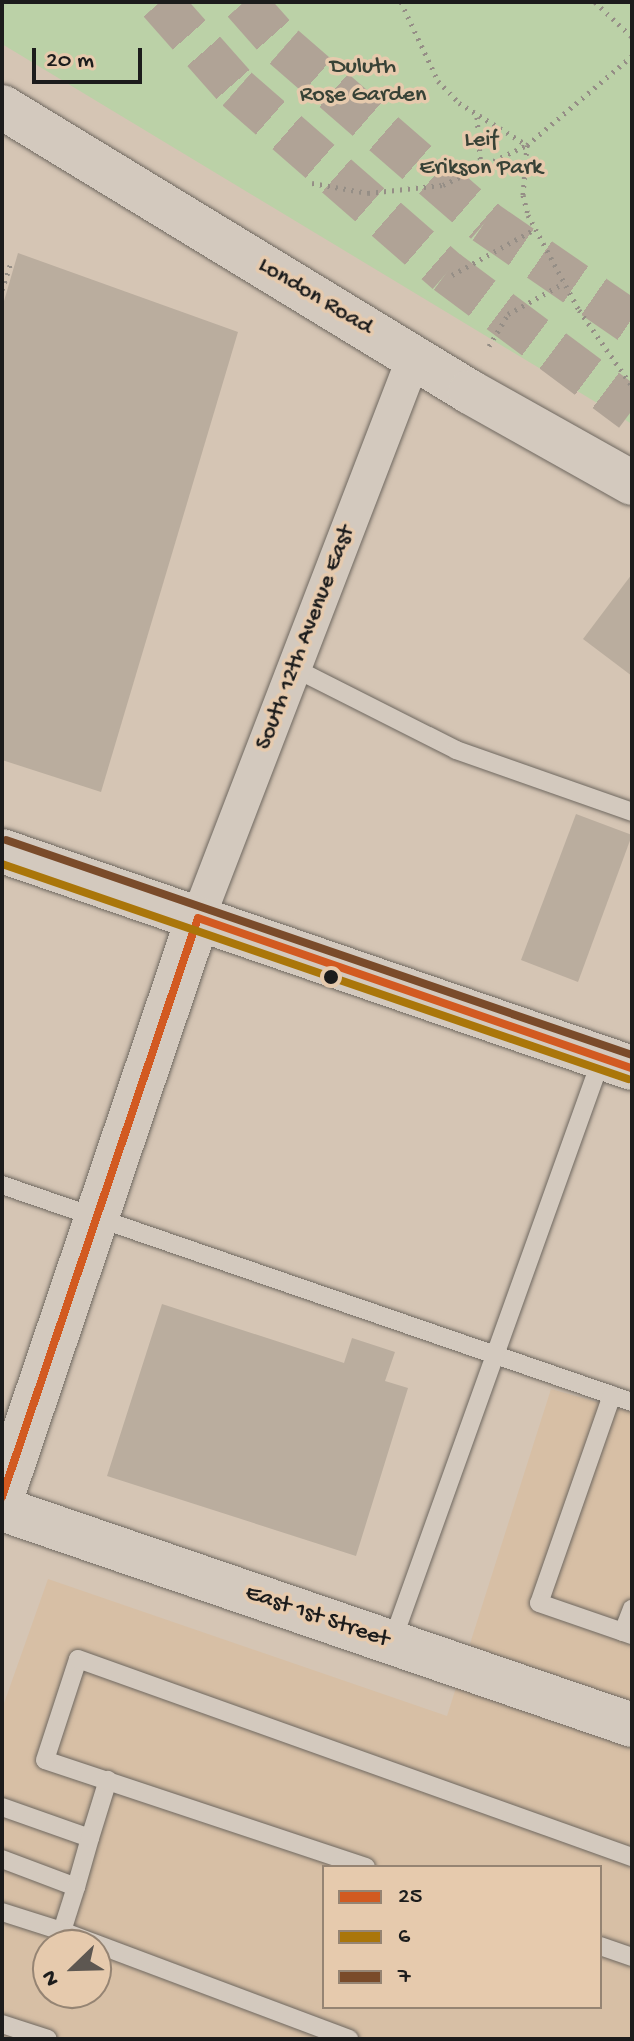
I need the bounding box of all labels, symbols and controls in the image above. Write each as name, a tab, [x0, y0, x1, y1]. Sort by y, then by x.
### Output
scale bar	[36, 32, 146, 82]
text: 20 m	[46, 47, 94, 76]
park label: Duluth Rose Garden	[300, 54, 426, 110]
park label: Leif Erikson Park	[419, 127, 543, 183]
street label: London Road	[252, 252, 378, 342]
street label: South 12th Avenue East	[250, 522, 362, 754]
unlabelled marker	[323, 969, 339, 985]
street label: East 1st Street	[241, 1579, 393, 1655]
legend	[322, 1865, 602, 2009]
text: 25	[398, 1883, 422, 1912]
text: 6	[398, 1923, 410, 1952]
north arrow	[32, 1929, 112, 2009]
text: 7	[398, 1963, 410, 1992]
text: N	[37, 1966, 67, 1989]

